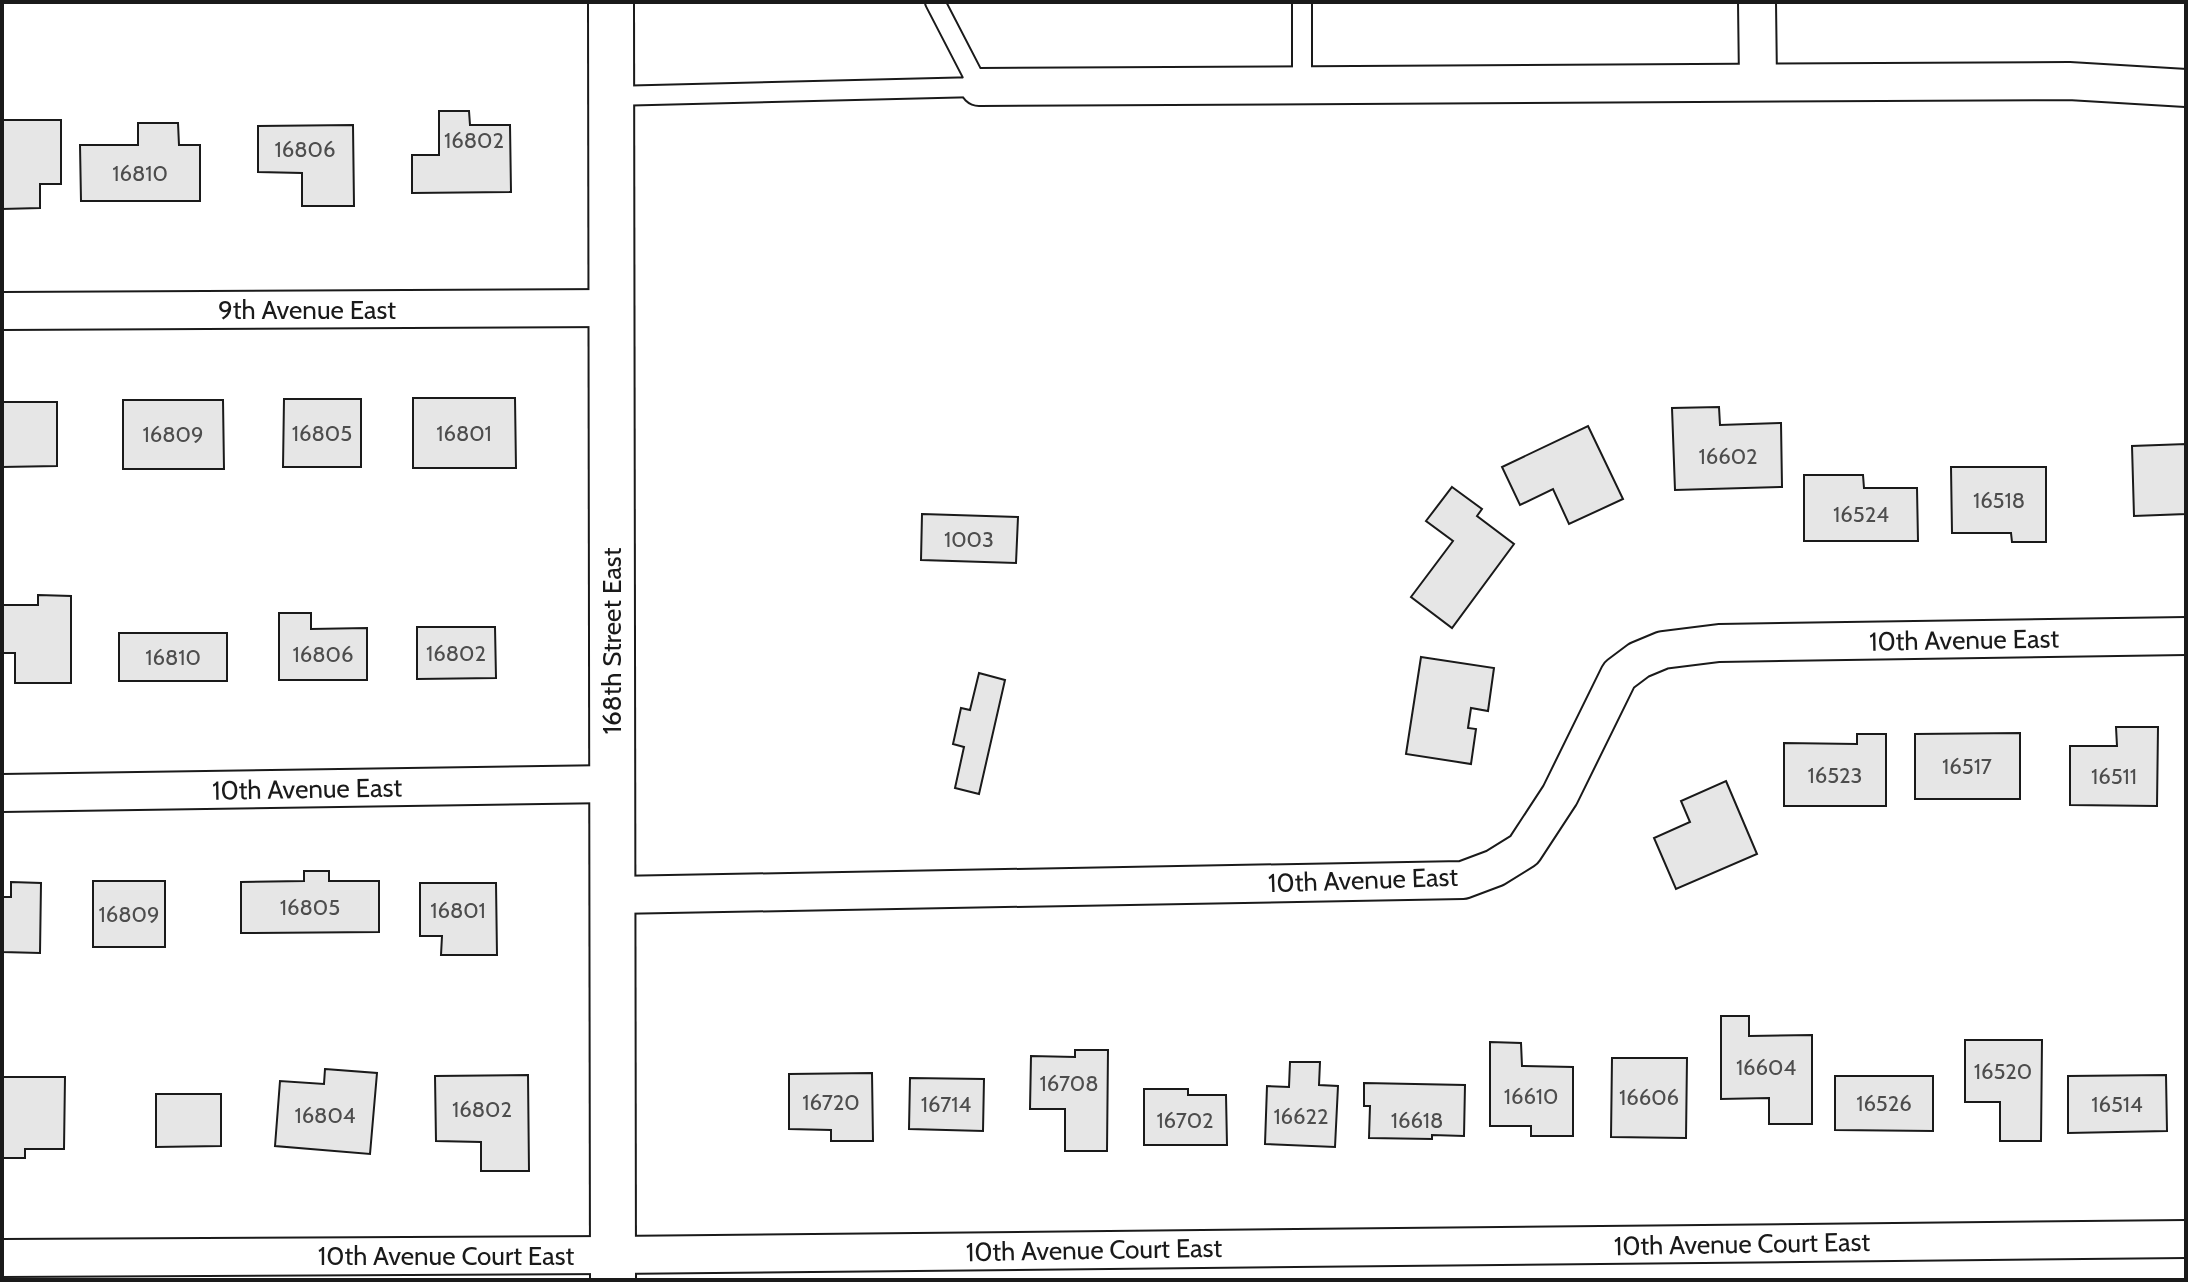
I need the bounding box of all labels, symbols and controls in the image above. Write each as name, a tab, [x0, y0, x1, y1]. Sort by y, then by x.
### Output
house number: 16802	[444, 127, 504, 154]
house number: 16806	[275, 136, 335, 163]
house number: 16810	[112, 160, 168, 187]
street label: 9th Avenue East	[218, 294, 396, 326]
house number: 16805	[292, 420, 352, 447]
house number: 16801	[436, 420, 492, 447]
house number: 16809	[143, 421, 203, 448]
house number: 16602	[1698, 443, 1758, 470]
house number: 16518	[1973, 487, 2025, 514]
house number: 16524	[1833, 501, 1889, 528]
house number: 1003	[944, 526, 994, 553]
street label: 168th Street East	[596, 547, 628, 734]
street label: 10th Avenue East	[1869, 622, 2060, 658]
house number: 16802	[426, 640, 486, 667]
house number: 16806	[293, 641, 353, 668]
house number: 16810	[145, 644, 201, 671]
house number: 16517	[1942, 753, 1992, 780]
house number: 16523	[1808, 762, 1863, 789]
house number: 16511	[2091, 763, 2137, 790]
street label: 10th Avenue East	[212, 771, 403, 807]
street label: 10th Avenue East	[1267, 861, 1459, 899]
house number: 16805	[280, 894, 340, 921]
house number: 16801	[430, 897, 486, 924]
house number: 16809	[99, 901, 159, 928]
house number: 16604	[1736, 1054, 1796, 1081]
house number: 16520	[1974, 1058, 2032, 1085]
house number: 16708	[1039, 1070, 1099, 1097]
house number: 16610	[1504, 1083, 1558, 1110]
house number: 16606	[1619, 1084, 1679, 1111]
house number: 16720	[802, 1089, 860, 1116]
house number: 16526	[1856, 1090, 1912, 1117]
house number: 16714	[921, 1091, 972, 1118]
house number: 16514	[2091, 1091, 2143, 1118]
house number: 16802	[452, 1096, 512, 1123]
house number: 16804	[294, 1102, 356, 1129]
house number: 16622	[1273, 1103, 1329, 1130]
house number: 16702	[1156, 1107, 1214, 1134]
house number: 16618	[1391, 1107, 1443, 1134]
street label: 10th Avenue Court East	[1614, 1226, 1871, 1262]
street label: 10th Avenue Court East	[966, 1232, 1223, 1268]
street label: 10th Avenue Court East	[318, 1240, 574, 1272]

